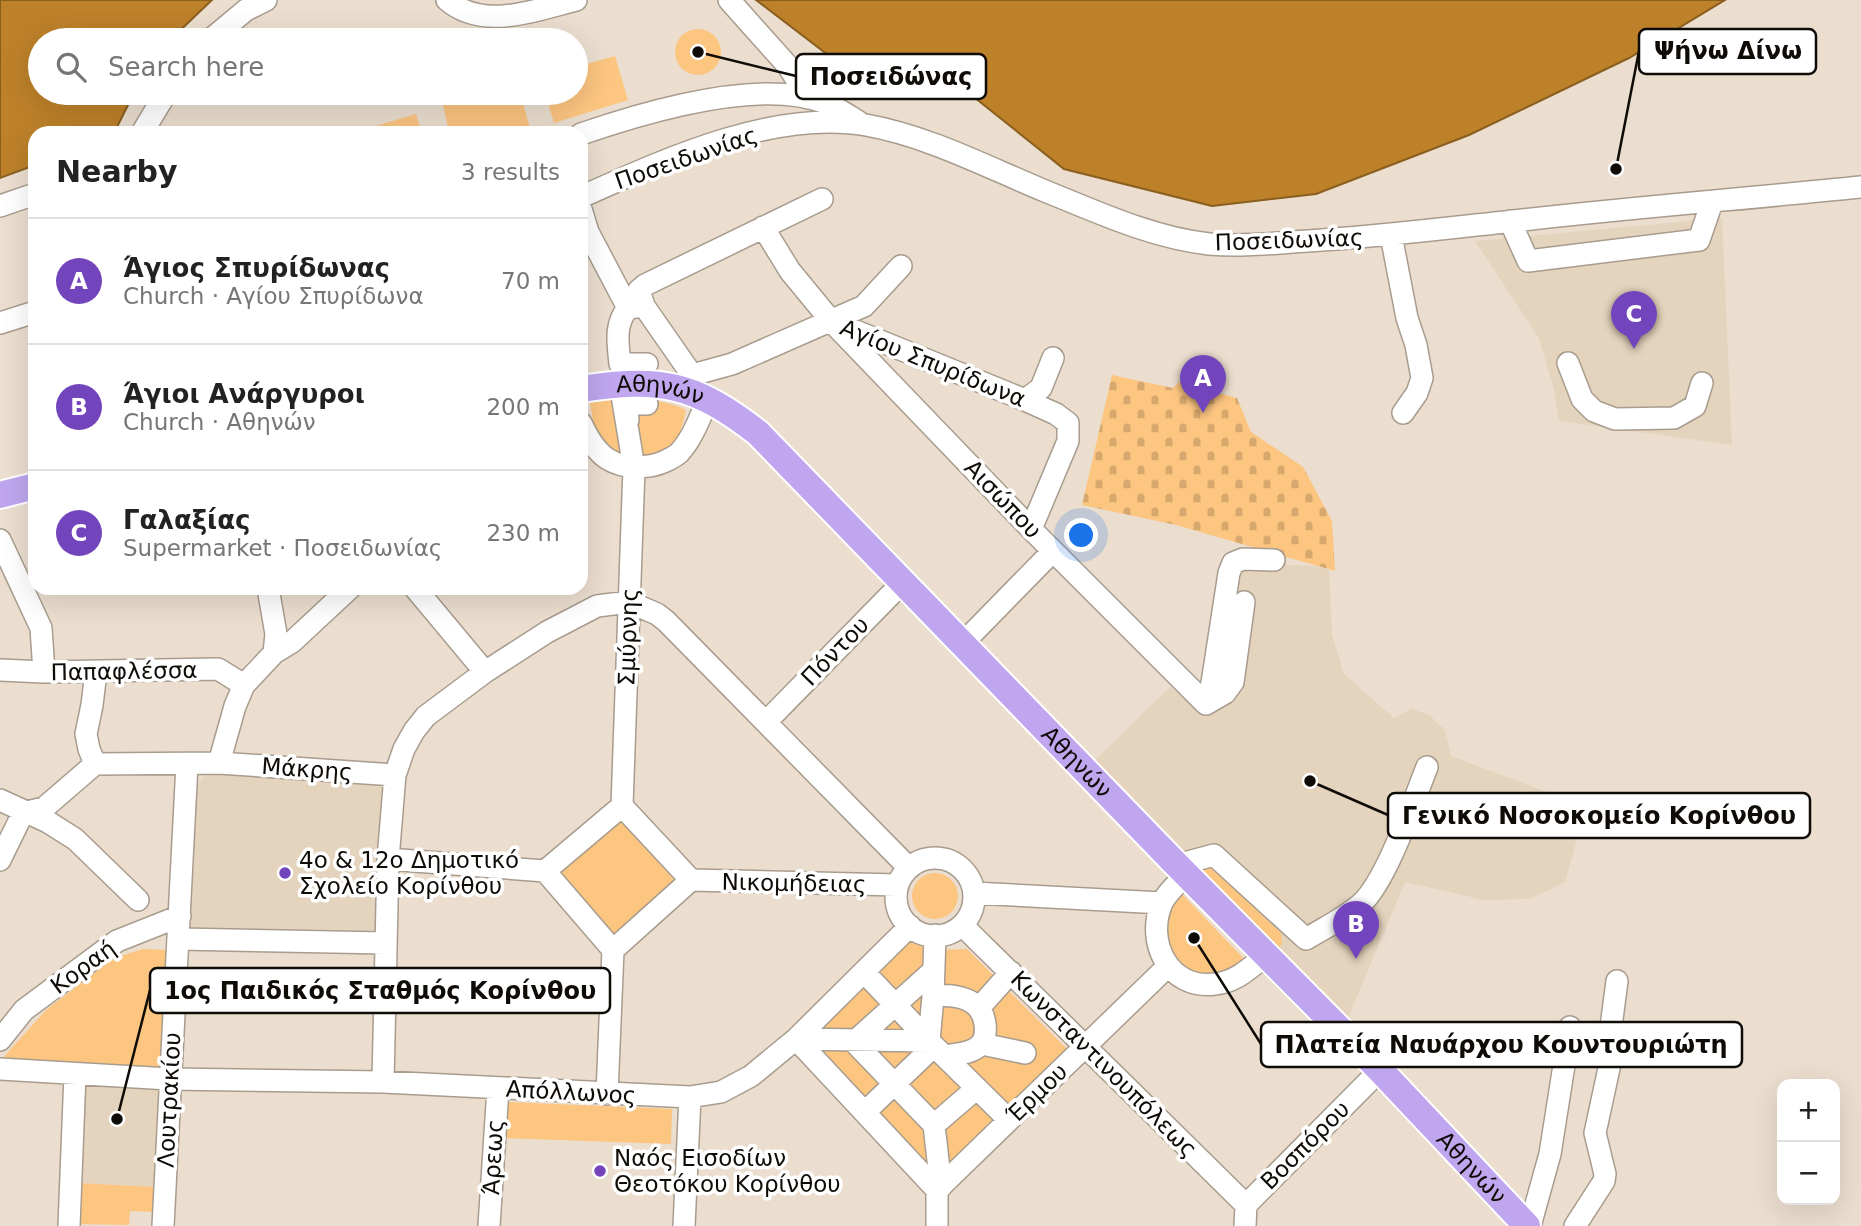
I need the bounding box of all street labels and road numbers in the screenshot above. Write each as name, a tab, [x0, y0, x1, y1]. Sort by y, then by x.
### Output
street label: Ποσειδωνίας	[611, 121, 761, 195]
street label: Ποσειδωνίας	[1214, 224, 1364, 256]
street label: Αγίου Σπυρίδωνα	[837, 314, 1029, 412]
street label: Αθηνών	[615, 371, 708, 410]
street label: Αισώπου	[959, 455, 1047, 543]
street label: Σμύρνης	[613, 588, 643, 686]
street label: Πόντου	[796, 611, 874, 691]
street label: Παπαφλέσσα	[50, 657, 198, 685]
street label: Αθηνών	[1036, 721, 1117, 803]
street label: Μάκρης	[261, 753, 353, 785]
street label: Νικομήδειας	[721, 869, 867, 897]
street label: Κοραή	[46, 935, 120, 999]
street label: Κωνσταντινουπόλεως	[1006, 966, 1202, 1162]
street label: Λουτρακίου	[152, 1032, 186, 1168]
street label: Έρμου	[1001, 1058, 1073, 1129]
street label: Απόλλωνος	[505, 1076, 637, 1108]
street label: Βοσπόρου	[1255, 1095, 1355, 1195]
street label: Άρεως	[478, 1119, 508, 1195]
street label: Αθηνών	[1432, 1126, 1512, 1209]

